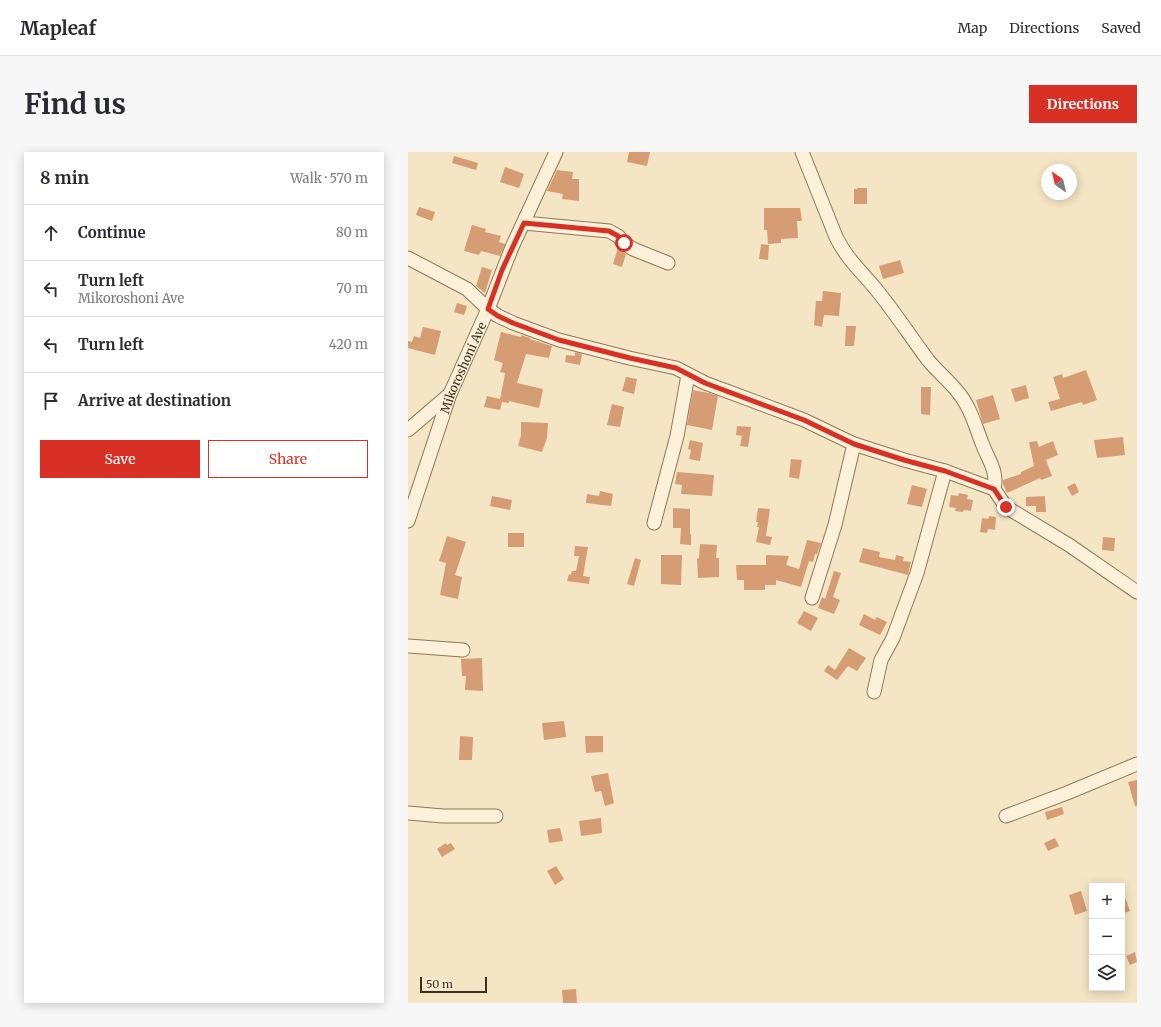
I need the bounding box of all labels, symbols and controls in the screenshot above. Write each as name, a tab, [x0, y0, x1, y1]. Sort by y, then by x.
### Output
text: Mapleaf	[20, 16, 96, 40]
text: Map	[957, 19, 987, 37]
text: Directions	[1009, 19, 1079, 37]
text: Saved	[1101, 19, 1141, 37]
button: Directions	[1029, 85, 1137, 123]
text: Find us	[24, 86, 126, 122]
north arrow	[1041, 164, 1077, 200]
text: 8 min	[40, 167, 89, 189]
text: Walk · 570 m	[290, 170, 368, 187]
icon: ahead	[40, 222, 62, 244]
text: Continue	[78, 223, 146, 242]
text: 80 m	[336, 224, 368, 241]
route start	[615, 234, 633, 252]
text: Turn left	[78, 271, 144, 290]
icon: left	[40, 278, 62, 300]
text: 70 m	[337, 280, 368, 297]
text: Mikoroshoni Ave	[78, 290, 184, 307]
street label: Mikoroshoni Ave	[437, 319, 489, 415]
icon: left	[40, 334, 62, 356]
text: Turn left	[78, 335, 144, 354]
text: 420 m	[329, 336, 368, 353]
icon: arrive	[40, 390, 62, 412]
text: Arrive at destination	[78, 391, 231, 410]
button: Save	[40, 440, 200, 478]
button: Share	[208, 440, 368, 478]
route end	[997, 498, 1015, 516]
map controls	[1089, 883, 1125, 991]
button: +	[1089, 883, 1125, 919]
button: −	[1089, 919, 1125, 955]
button: layers	[1089, 955, 1125, 991]
scale bar	[420, 975, 487, 994]
text: 50 m	[426, 977, 453, 991]

